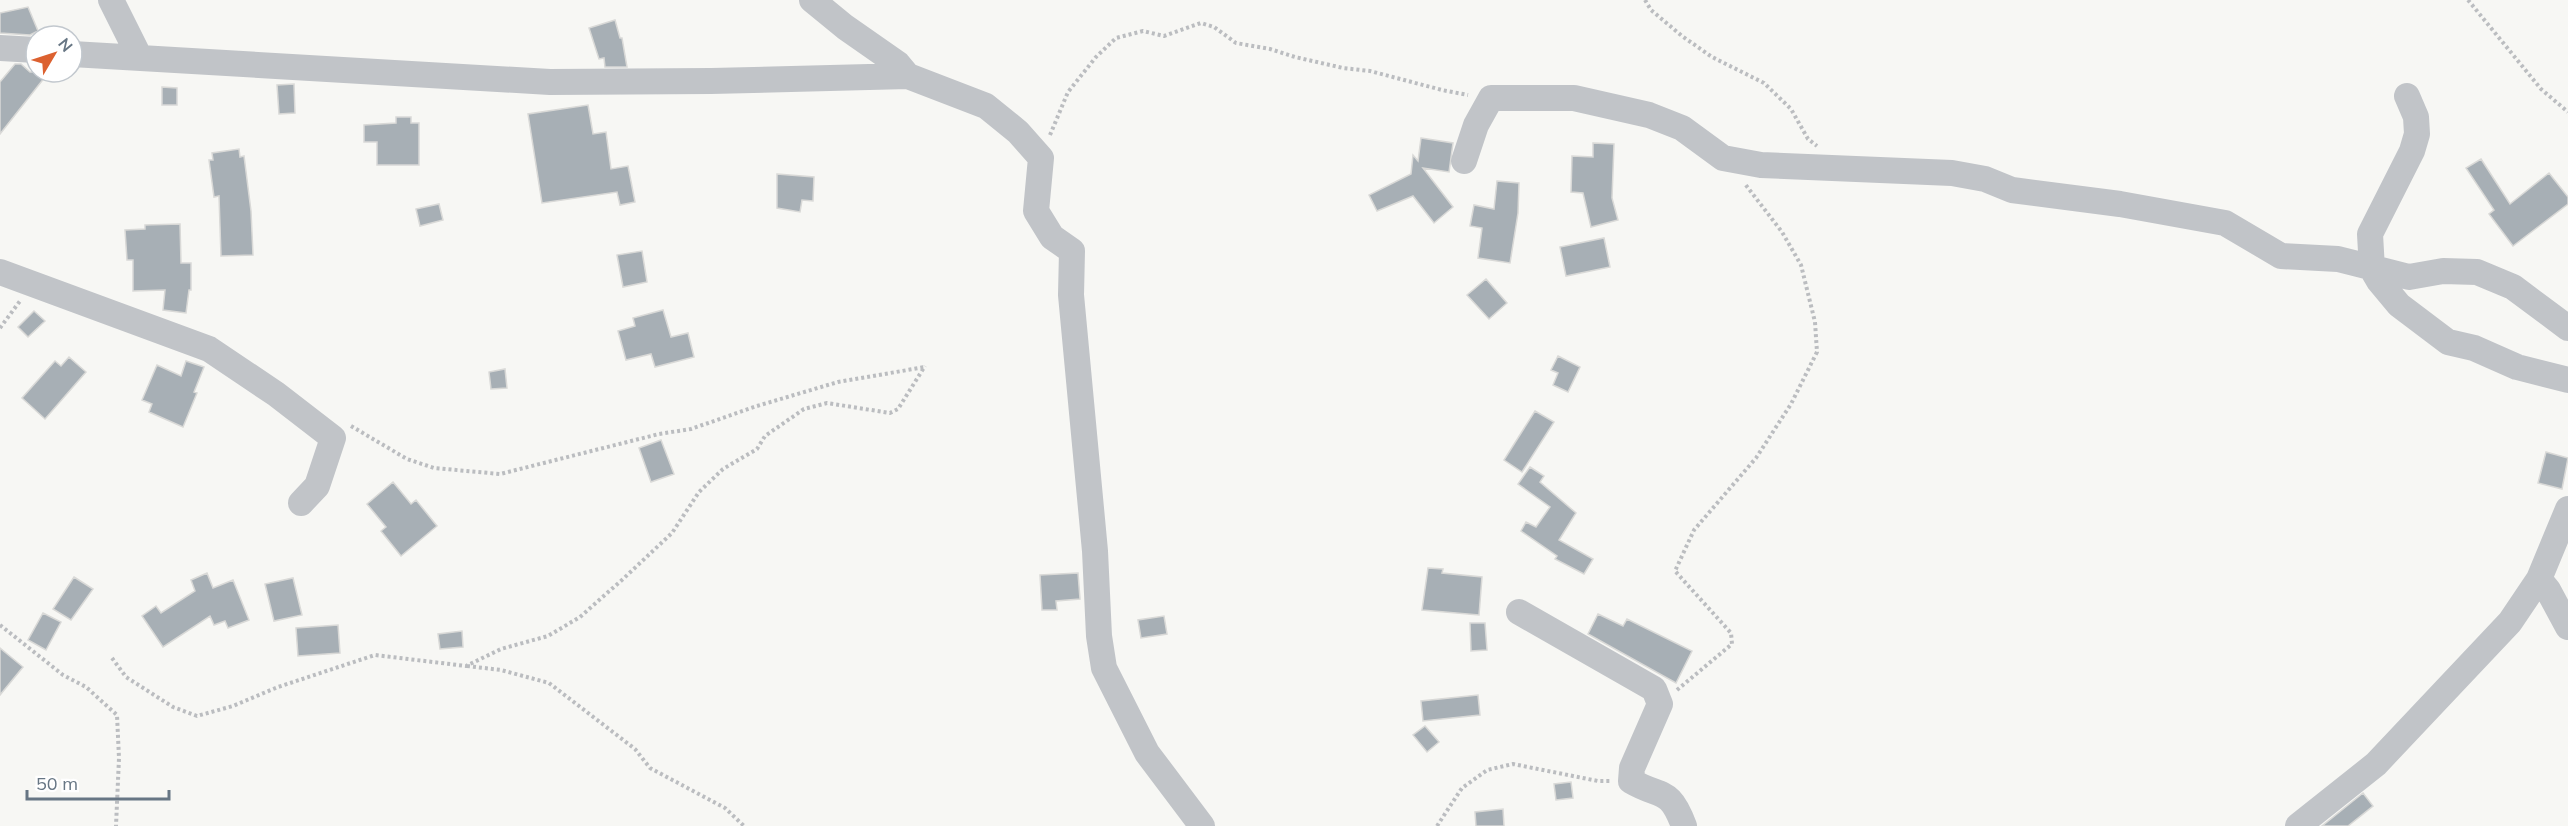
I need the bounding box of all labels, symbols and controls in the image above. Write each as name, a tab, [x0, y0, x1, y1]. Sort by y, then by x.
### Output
north arrow	[24, 24, 84, 84]
text: N	[54, 34, 77, 56]
scale bar	[27, 763, 170, 801]
text: 50 m	[36, 772, 78, 795]

